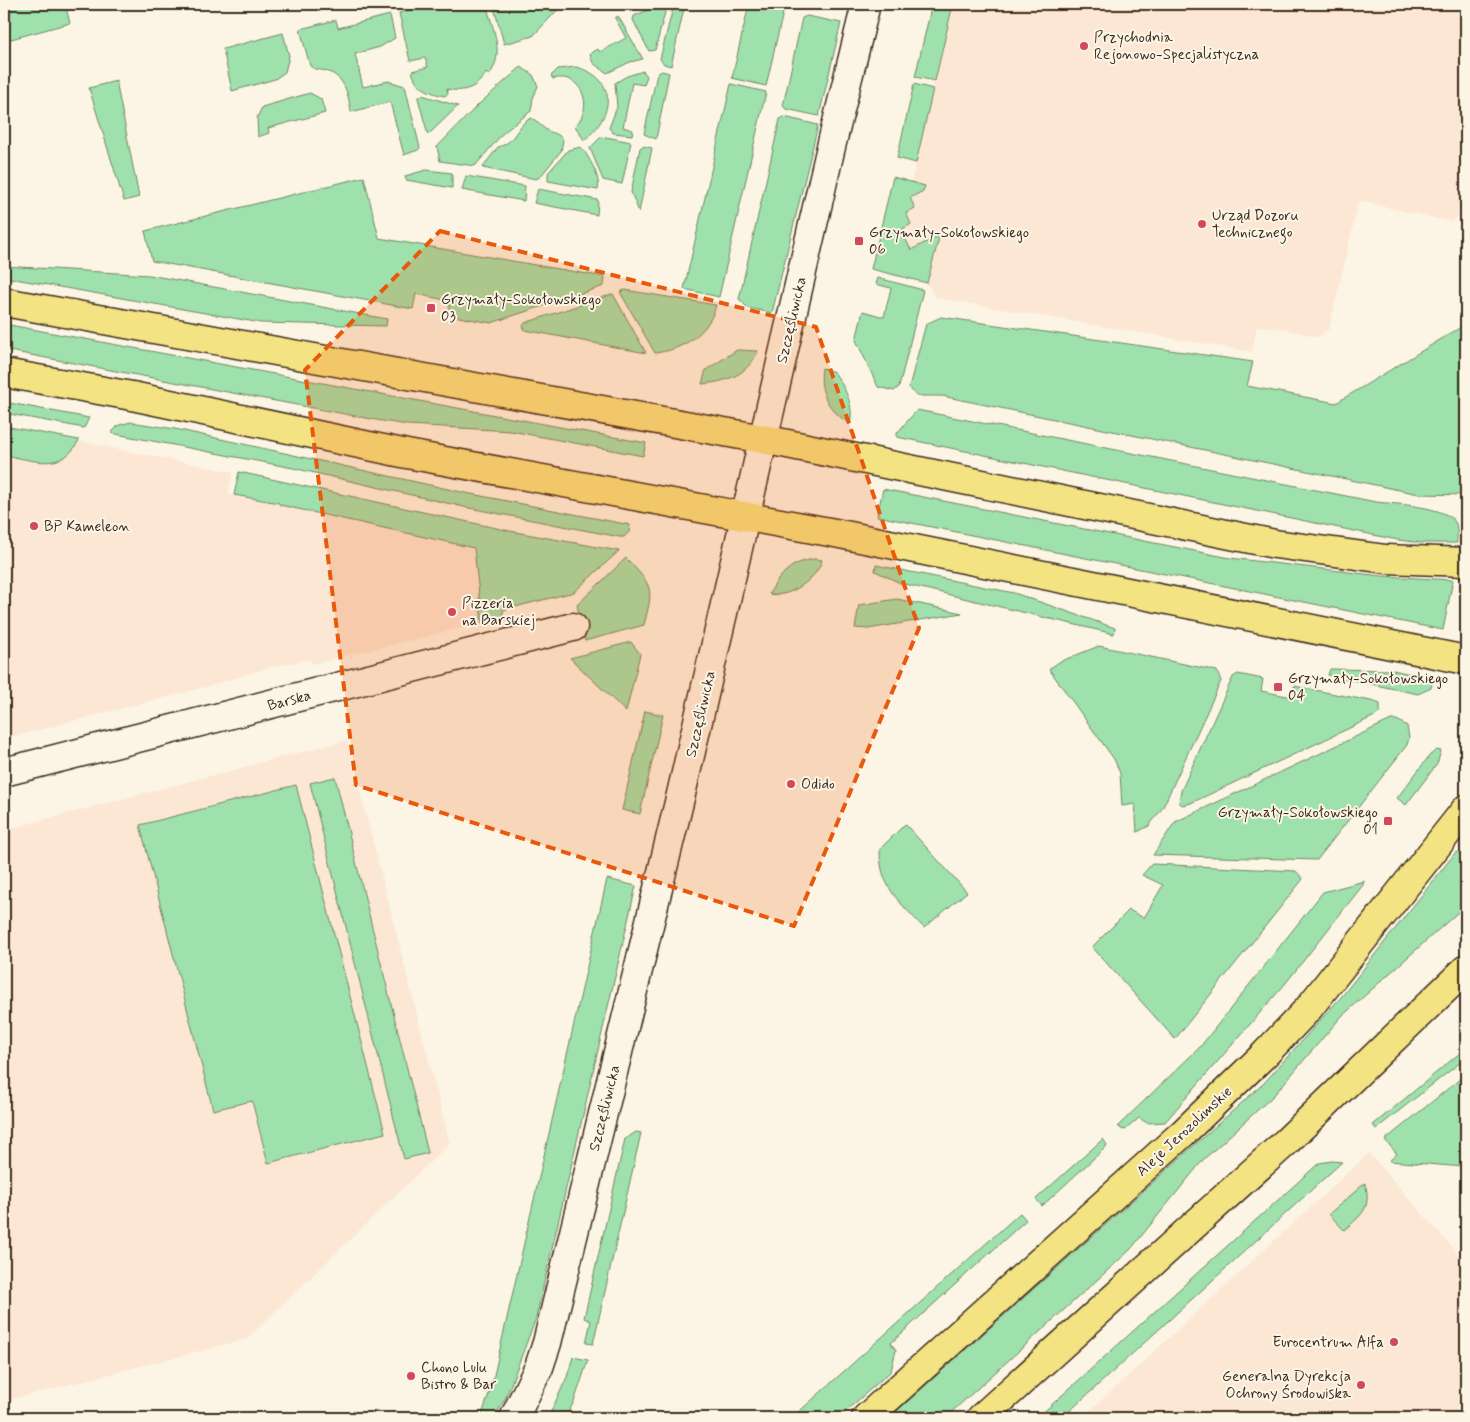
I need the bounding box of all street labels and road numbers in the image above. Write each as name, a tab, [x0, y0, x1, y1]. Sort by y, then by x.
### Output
street label: Szczęśliwicka	[772, 275, 812, 365]
street label: Szczęśliwicka	[681, 669, 721, 759]
street label: Barska	[265, 686, 313, 716]
street label: Szczęśliwicka	[585, 1063, 625, 1153]
street label: Aleje Jerozolimskie	[1132, 1082, 1237, 1181]

